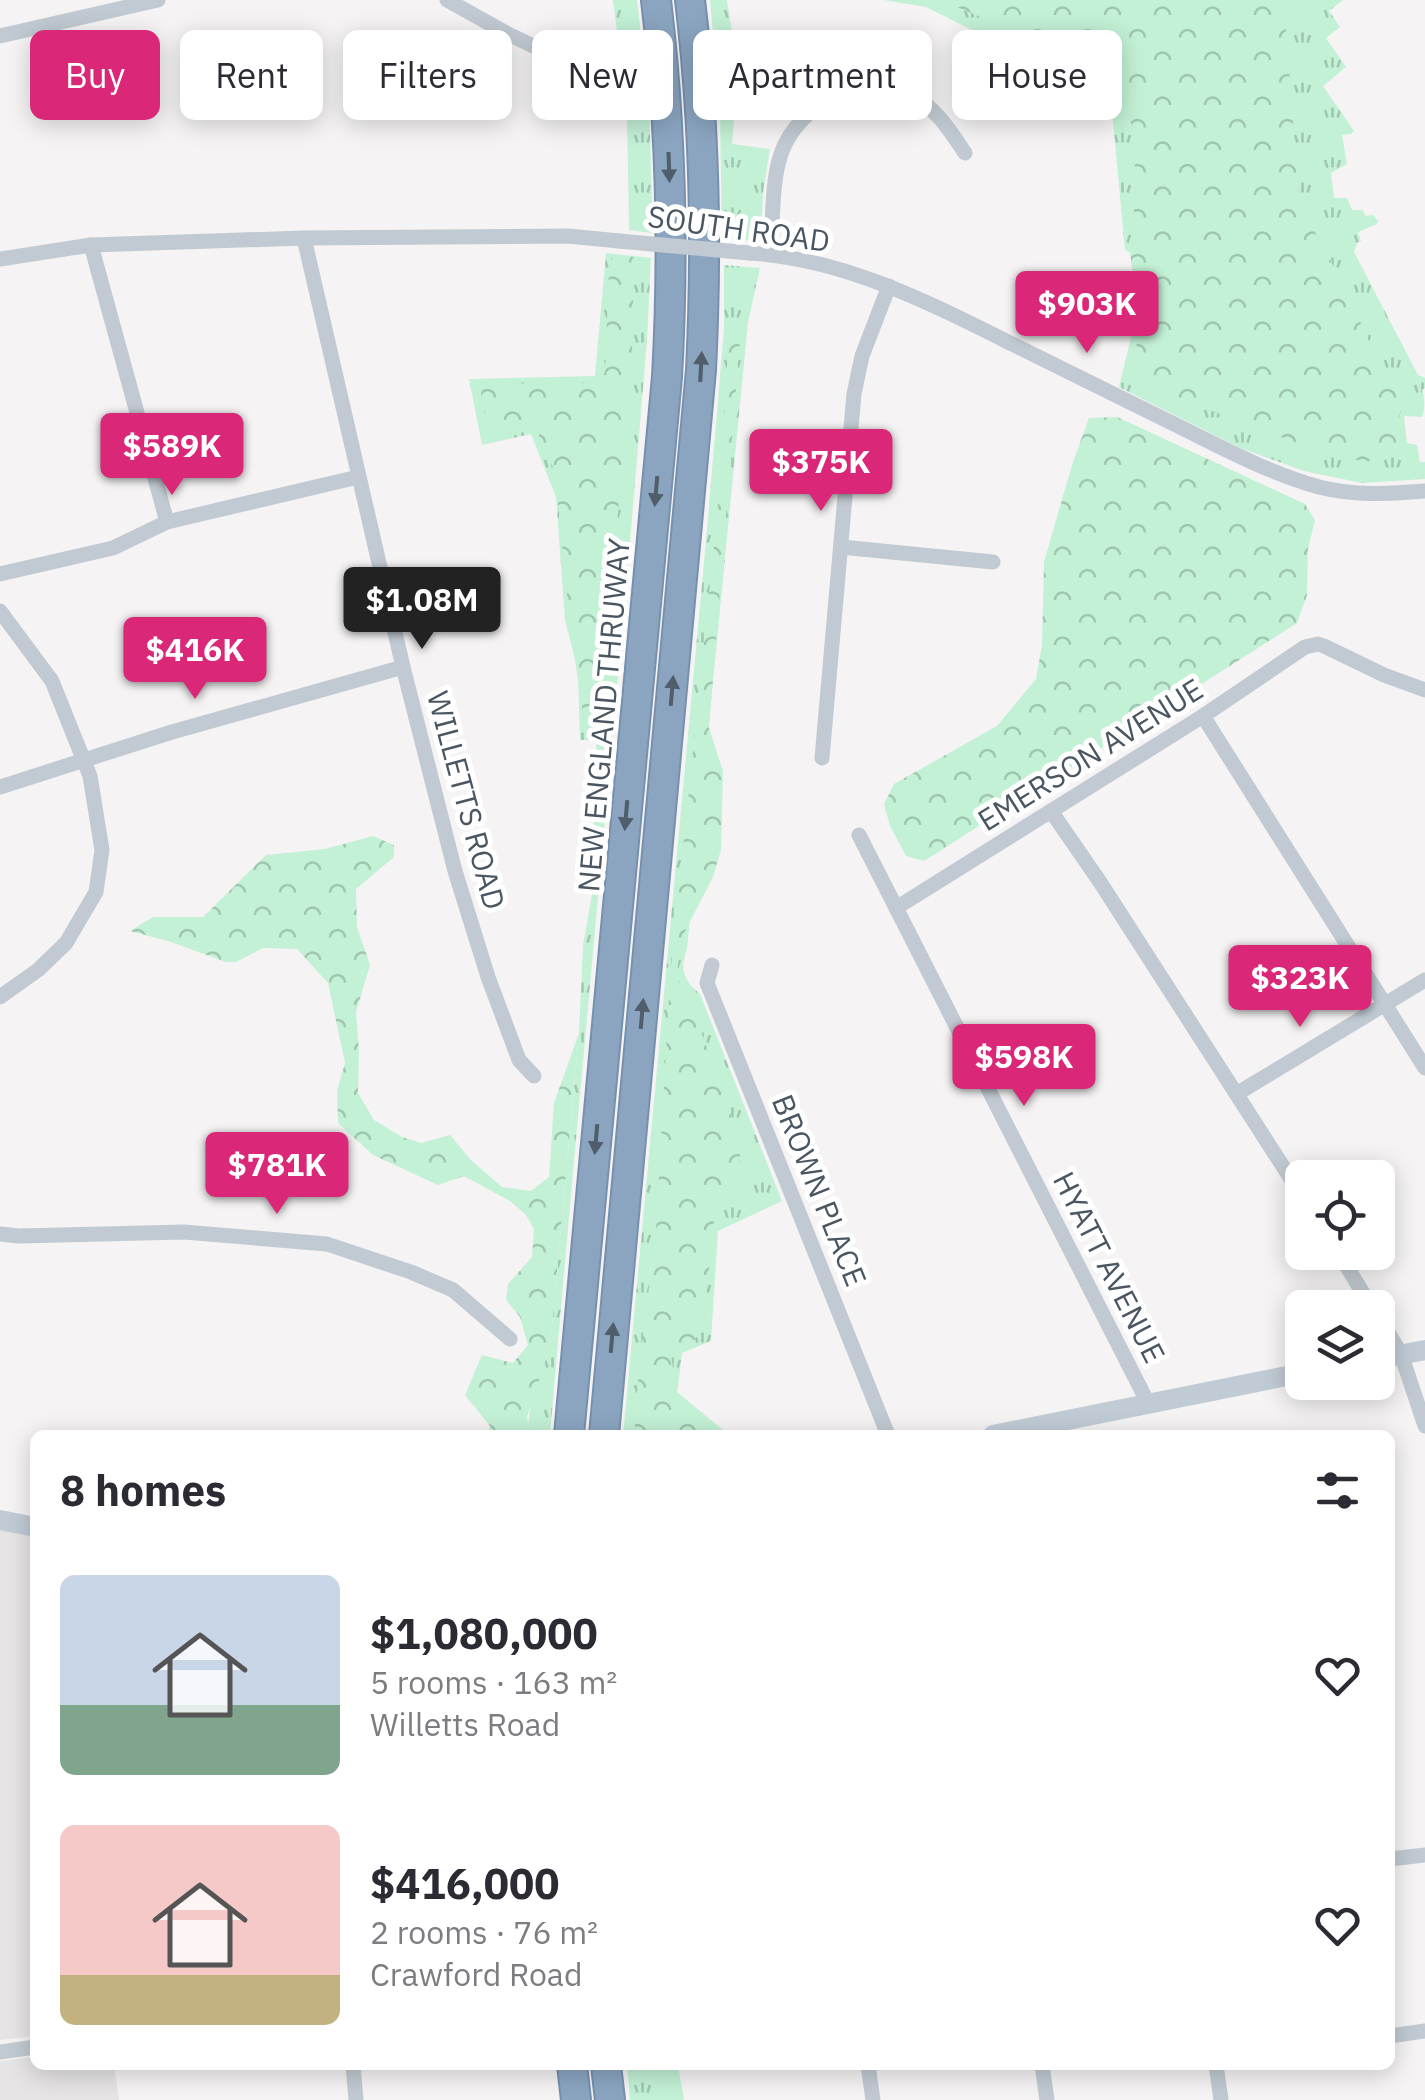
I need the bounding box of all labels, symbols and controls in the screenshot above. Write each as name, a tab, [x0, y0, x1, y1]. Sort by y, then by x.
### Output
chip: Buy	[30, 30, 160, 120]
chip: Rent	[180, 30, 323, 120]
chip: Filters	[343, 30, 512, 120]
chip: New	[532, 30, 673, 120]
chip: Apartment	[693, 30, 932, 120]
chip: House	[952, 30, 1122, 120]
one-way arrow	[662, 151, 678, 183]
street label: SOUTH ROAD	[645, 196, 833, 260]
pin: $903K	[1017, 271, 1157, 356]
text: $903K	[1037, 282, 1137, 324]
one-way arrow	[693, 350, 709, 382]
pin: $589K	[102, 413, 242, 498]
text: $589K	[122, 424, 222, 466]
pin: $375K	[751, 429, 891, 514]
text: $375K	[771, 440, 871, 482]
one-way arrow	[648, 476, 664, 508]
street label: NEW ENGLAND THRUWAY	[568, 536, 638, 893]
pin: $1.08M	[341, 567, 503, 652]
text: $1.08M	[366, 578, 478, 620]
pin: $416K	[125, 617, 265, 702]
text: $416K	[145, 628, 245, 670]
street label: EMERSON AVENUE	[970, 669, 1210, 839]
one-way arrow	[665, 674, 681, 706]
street label: WILLETTS ROAD	[419, 687, 515, 913]
one-way arrow	[618, 799, 634, 831]
pin: $323K	[1230, 945, 1370, 1030]
text: $323K	[1250, 956, 1350, 998]
one-way arrow	[635, 998, 651, 1030]
pin: $598K	[954, 1024, 1094, 1109]
text: $598K	[974, 1035, 1074, 1077]
street label: BROWN PLACE	[764, 1088, 876, 1292]
one-way arrow	[588, 1123, 604, 1155]
pin: $781K	[207, 1132, 347, 1217]
text: $781K	[227, 1143, 327, 1185]
map controls	[1285, 1160, 1395, 1400]
button: locate	[1285, 1160, 1395, 1270]
street label: HYATT AVENUE	[1045, 1165, 1175, 1369]
button: layers	[1285, 1290, 1395, 1400]
one-way arrow	[605, 1321, 621, 1353]
text: 8 homes	[60, 1463, 226, 1518]
icon: filters	[1310, 1463, 1365, 1518]
text: $1,080,000	[370, 1606, 598, 1661]
icon: home	[140, 1615, 260, 1735]
icon: heart	[1310, 1648, 1365, 1703]
text: 5 rooms · 163 m²	[370, 1661, 617, 1703]
text: Willetts Road	[370, 1703, 560, 1745]
text: $416,000	[370, 1856, 559, 1911]
icon: home	[140, 1865, 260, 1985]
icon: heart	[1310, 1898, 1365, 1953]
text: 2 rooms · 76 m²	[370, 1911, 598, 1953]
text: Crawford Road	[370, 1953, 582, 1995]

